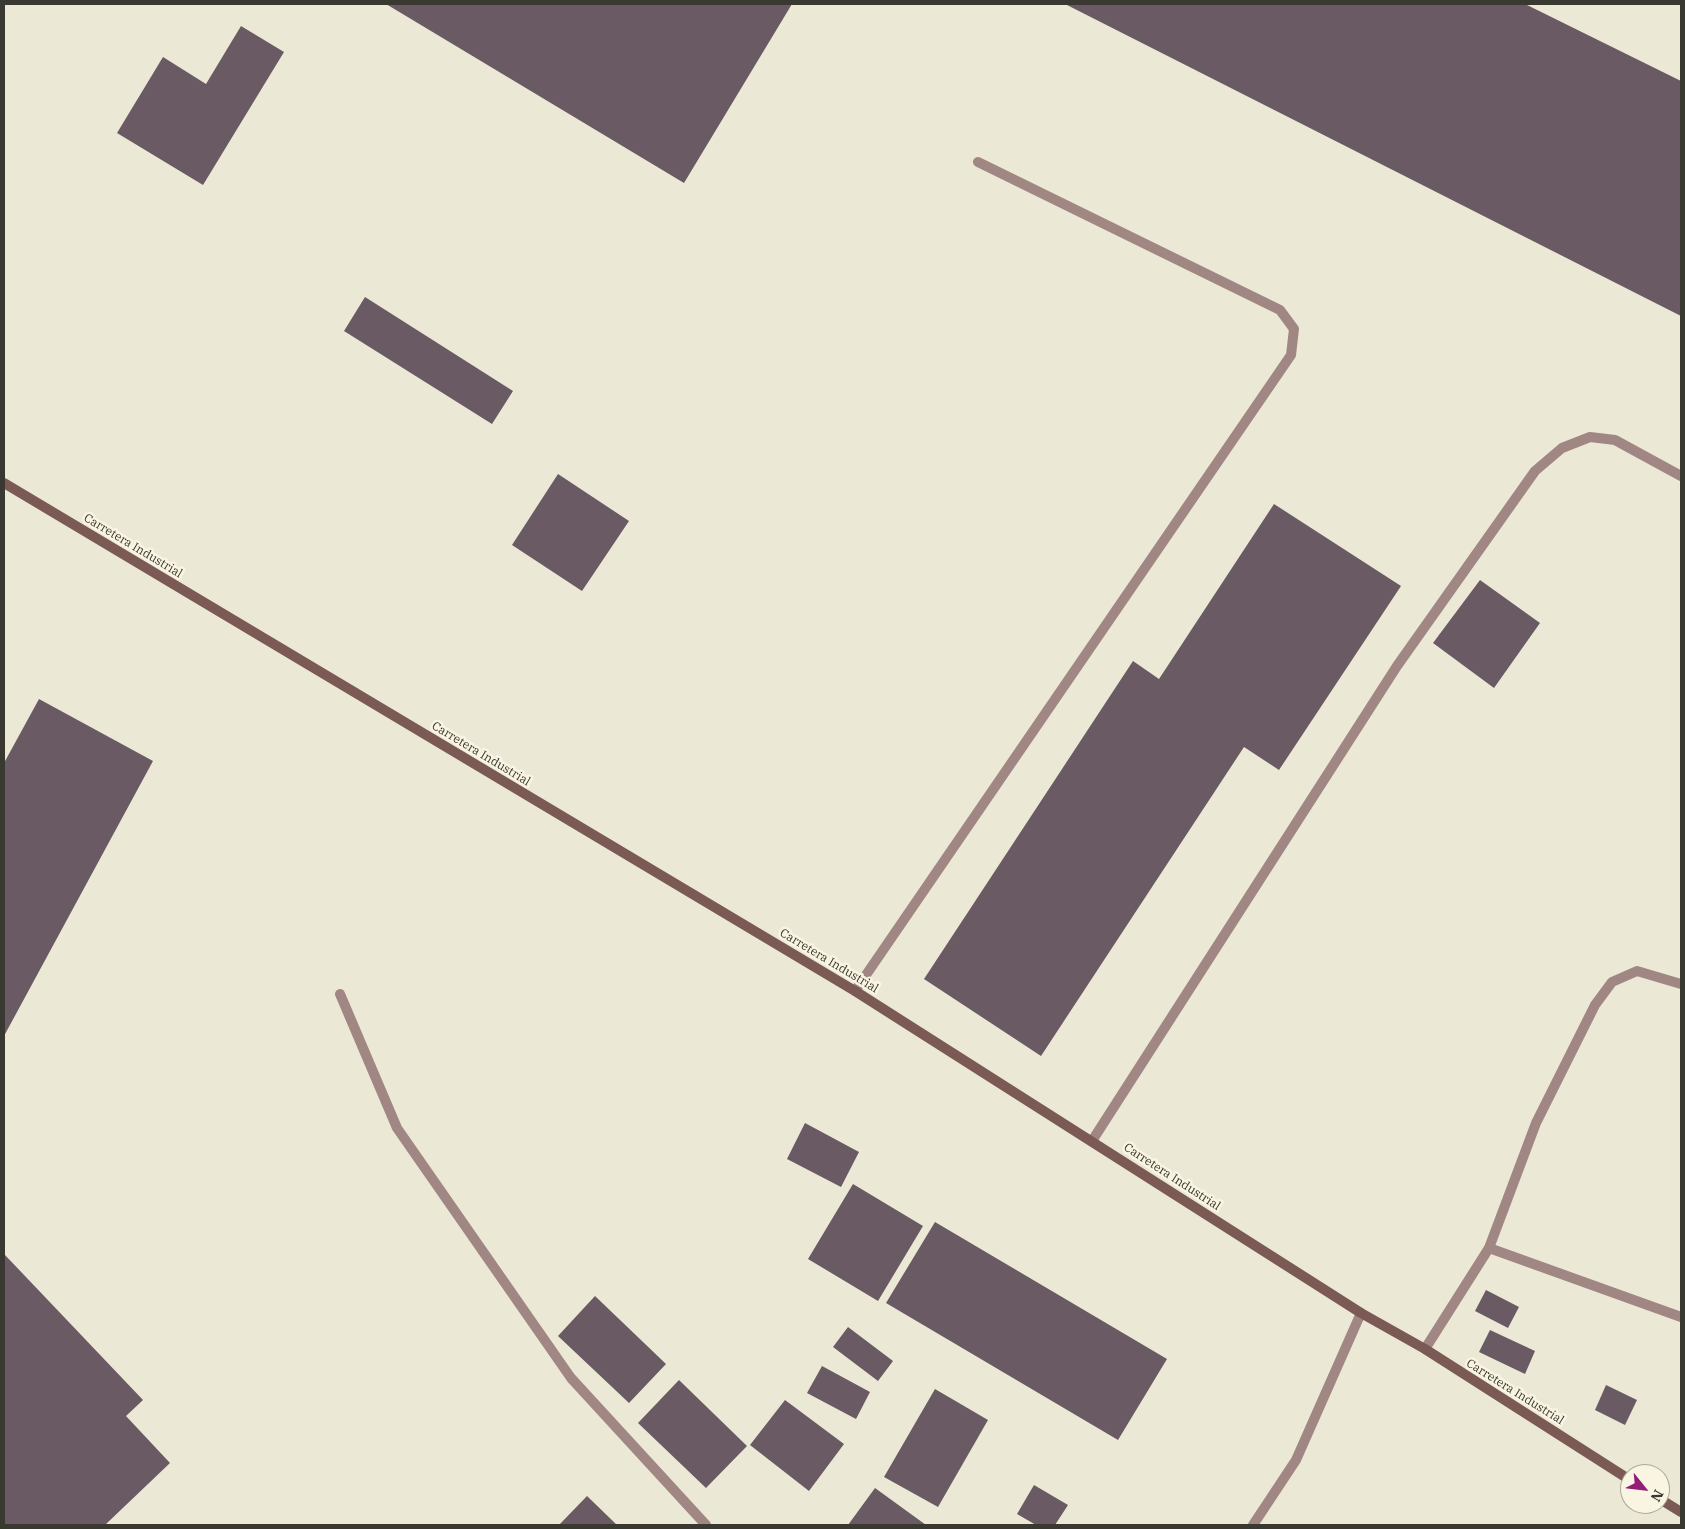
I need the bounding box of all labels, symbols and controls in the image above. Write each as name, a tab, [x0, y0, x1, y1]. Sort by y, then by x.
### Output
street label: Carretera Industrial	[81, 511, 185, 581]
street label: Carretera Industrial	[429, 719, 533, 789]
street label: Carretera Industrial	[777, 926, 881, 996]
street label: Carretera Industrial	[1121, 1140, 1223, 1214]
street label: Carretera Industrial	[1464, 1356, 1566, 1428]
north arrow	[1620, 1464, 1670, 1514]
text: N	[1647, 1487, 1668, 1505]

